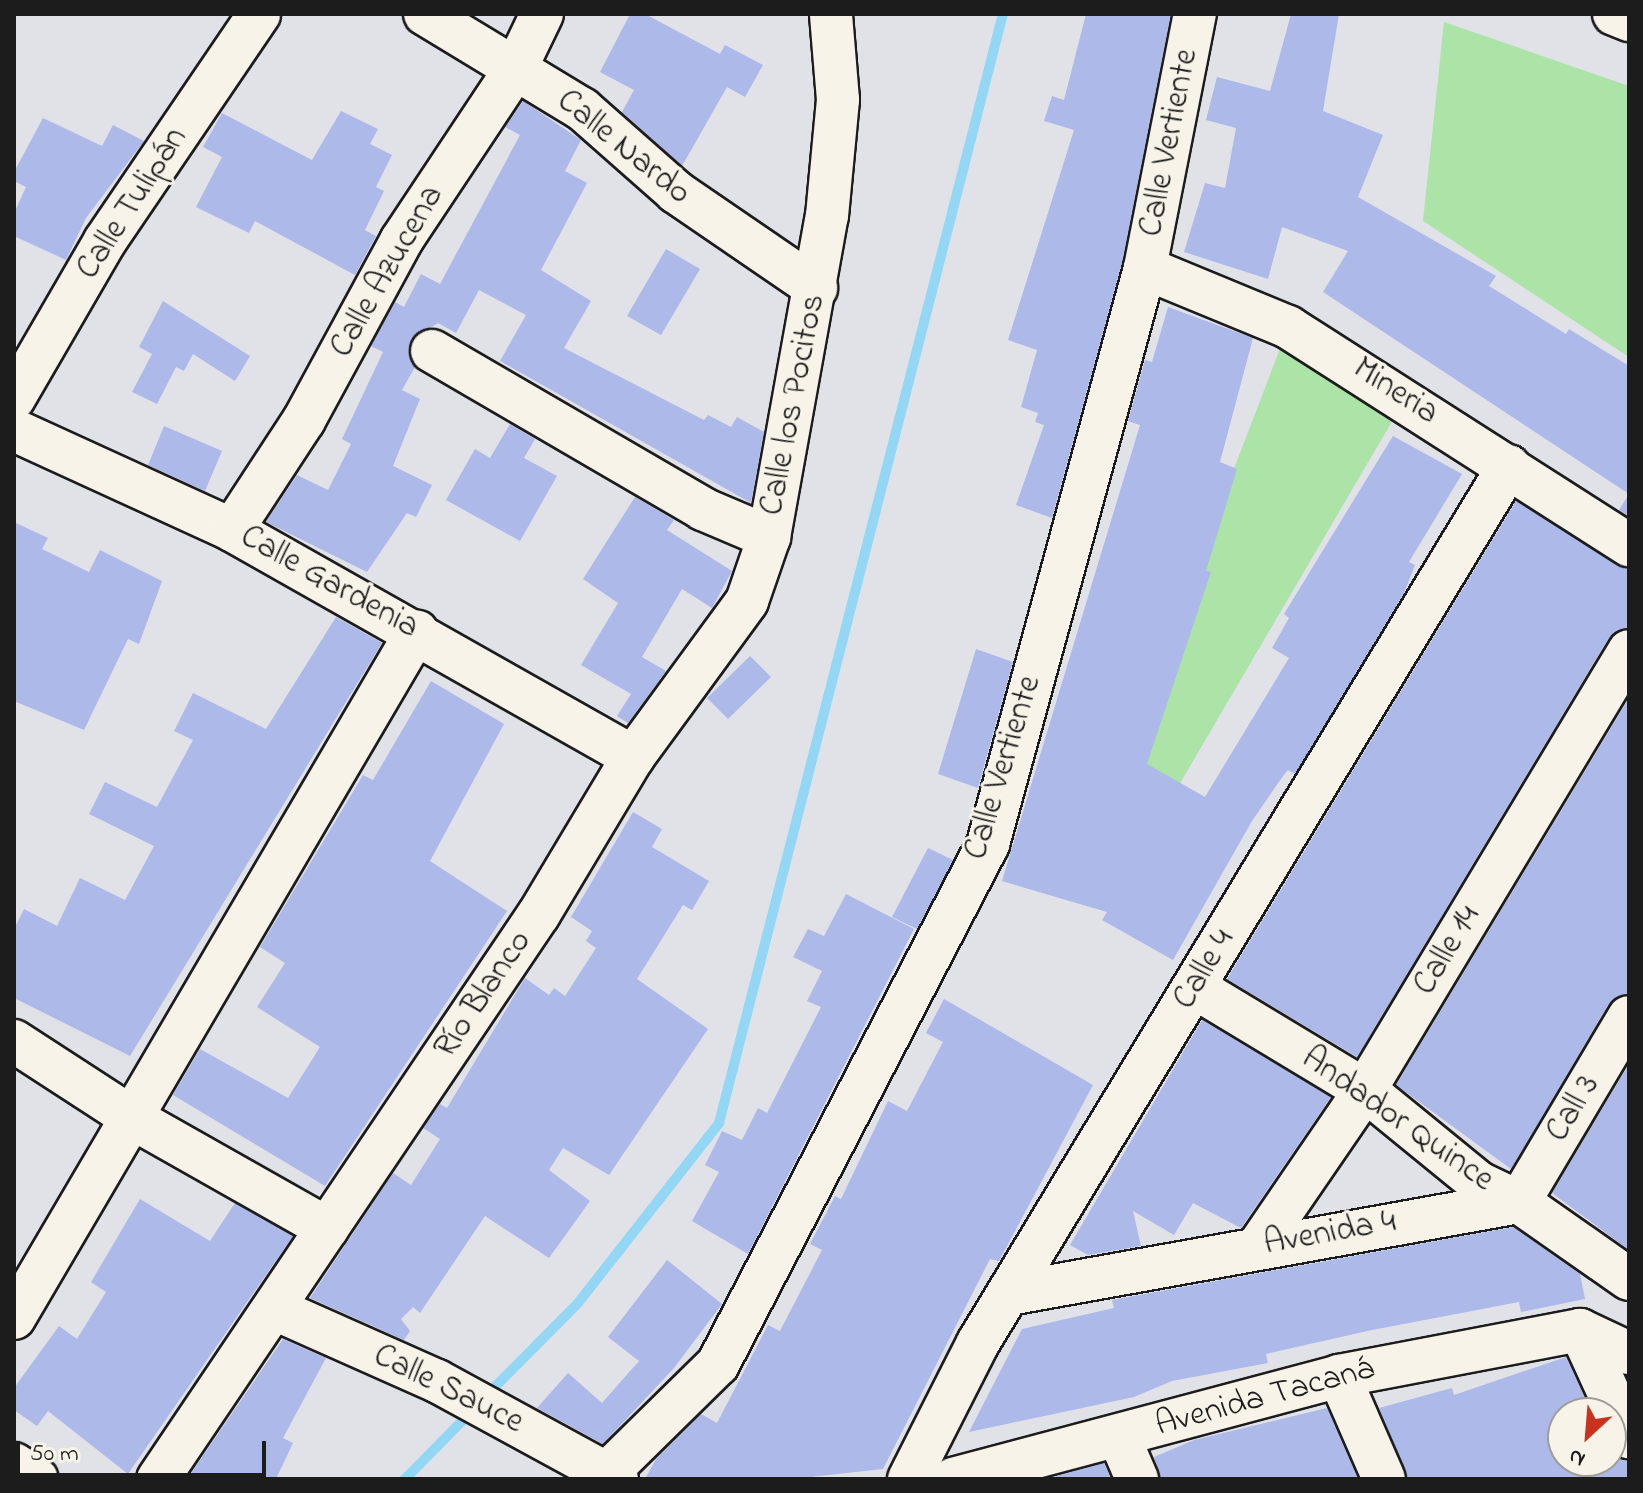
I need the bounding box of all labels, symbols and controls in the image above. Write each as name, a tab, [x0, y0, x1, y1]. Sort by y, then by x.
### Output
street label: Calle Vertiente	[1132, 46, 1208, 240]
street label: Calle Nardo	[548, 82, 698, 214]
street label: Calle Tulipán	[69, 120, 197, 288]
street label: Calle Azucena	[322, 179, 454, 365]
street label: Calle los Pocitos	[753, 291, 835, 519]
street label: Mineria	[1345, 349, 1445, 435]
street label: Calle Gardenia	[233, 517, 425, 649]
street label: Calle Vertiente	[957, 671, 1051, 865]
street label: Calle 14	[1406, 899, 1490, 1003]
street label: Río Blanco	[426, 923, 542, 1067]
street label: Calle 4	[1165, 923, 1245, 1017]
street label: Andador Quince	[1293, 1039, 1501, 1201]
street label: Call 3	[1538, 1068, 1610, 1150]
street label: Avenida 4	[1261, 1202, 1399, 1266]
street label: Calle Sauce	[366, 1336, 530, 1444]
street label: Avenida Tacaná	[1151, 1349, 1379, 1447]
north arrow	[1547, 1397, 1627, 1477]
scale bar	[20, 1425, 270, 1475]
text: 50 m	[30, 1437, 79, 1472]
text: N	[1564, 1439, 1591, 1474]

